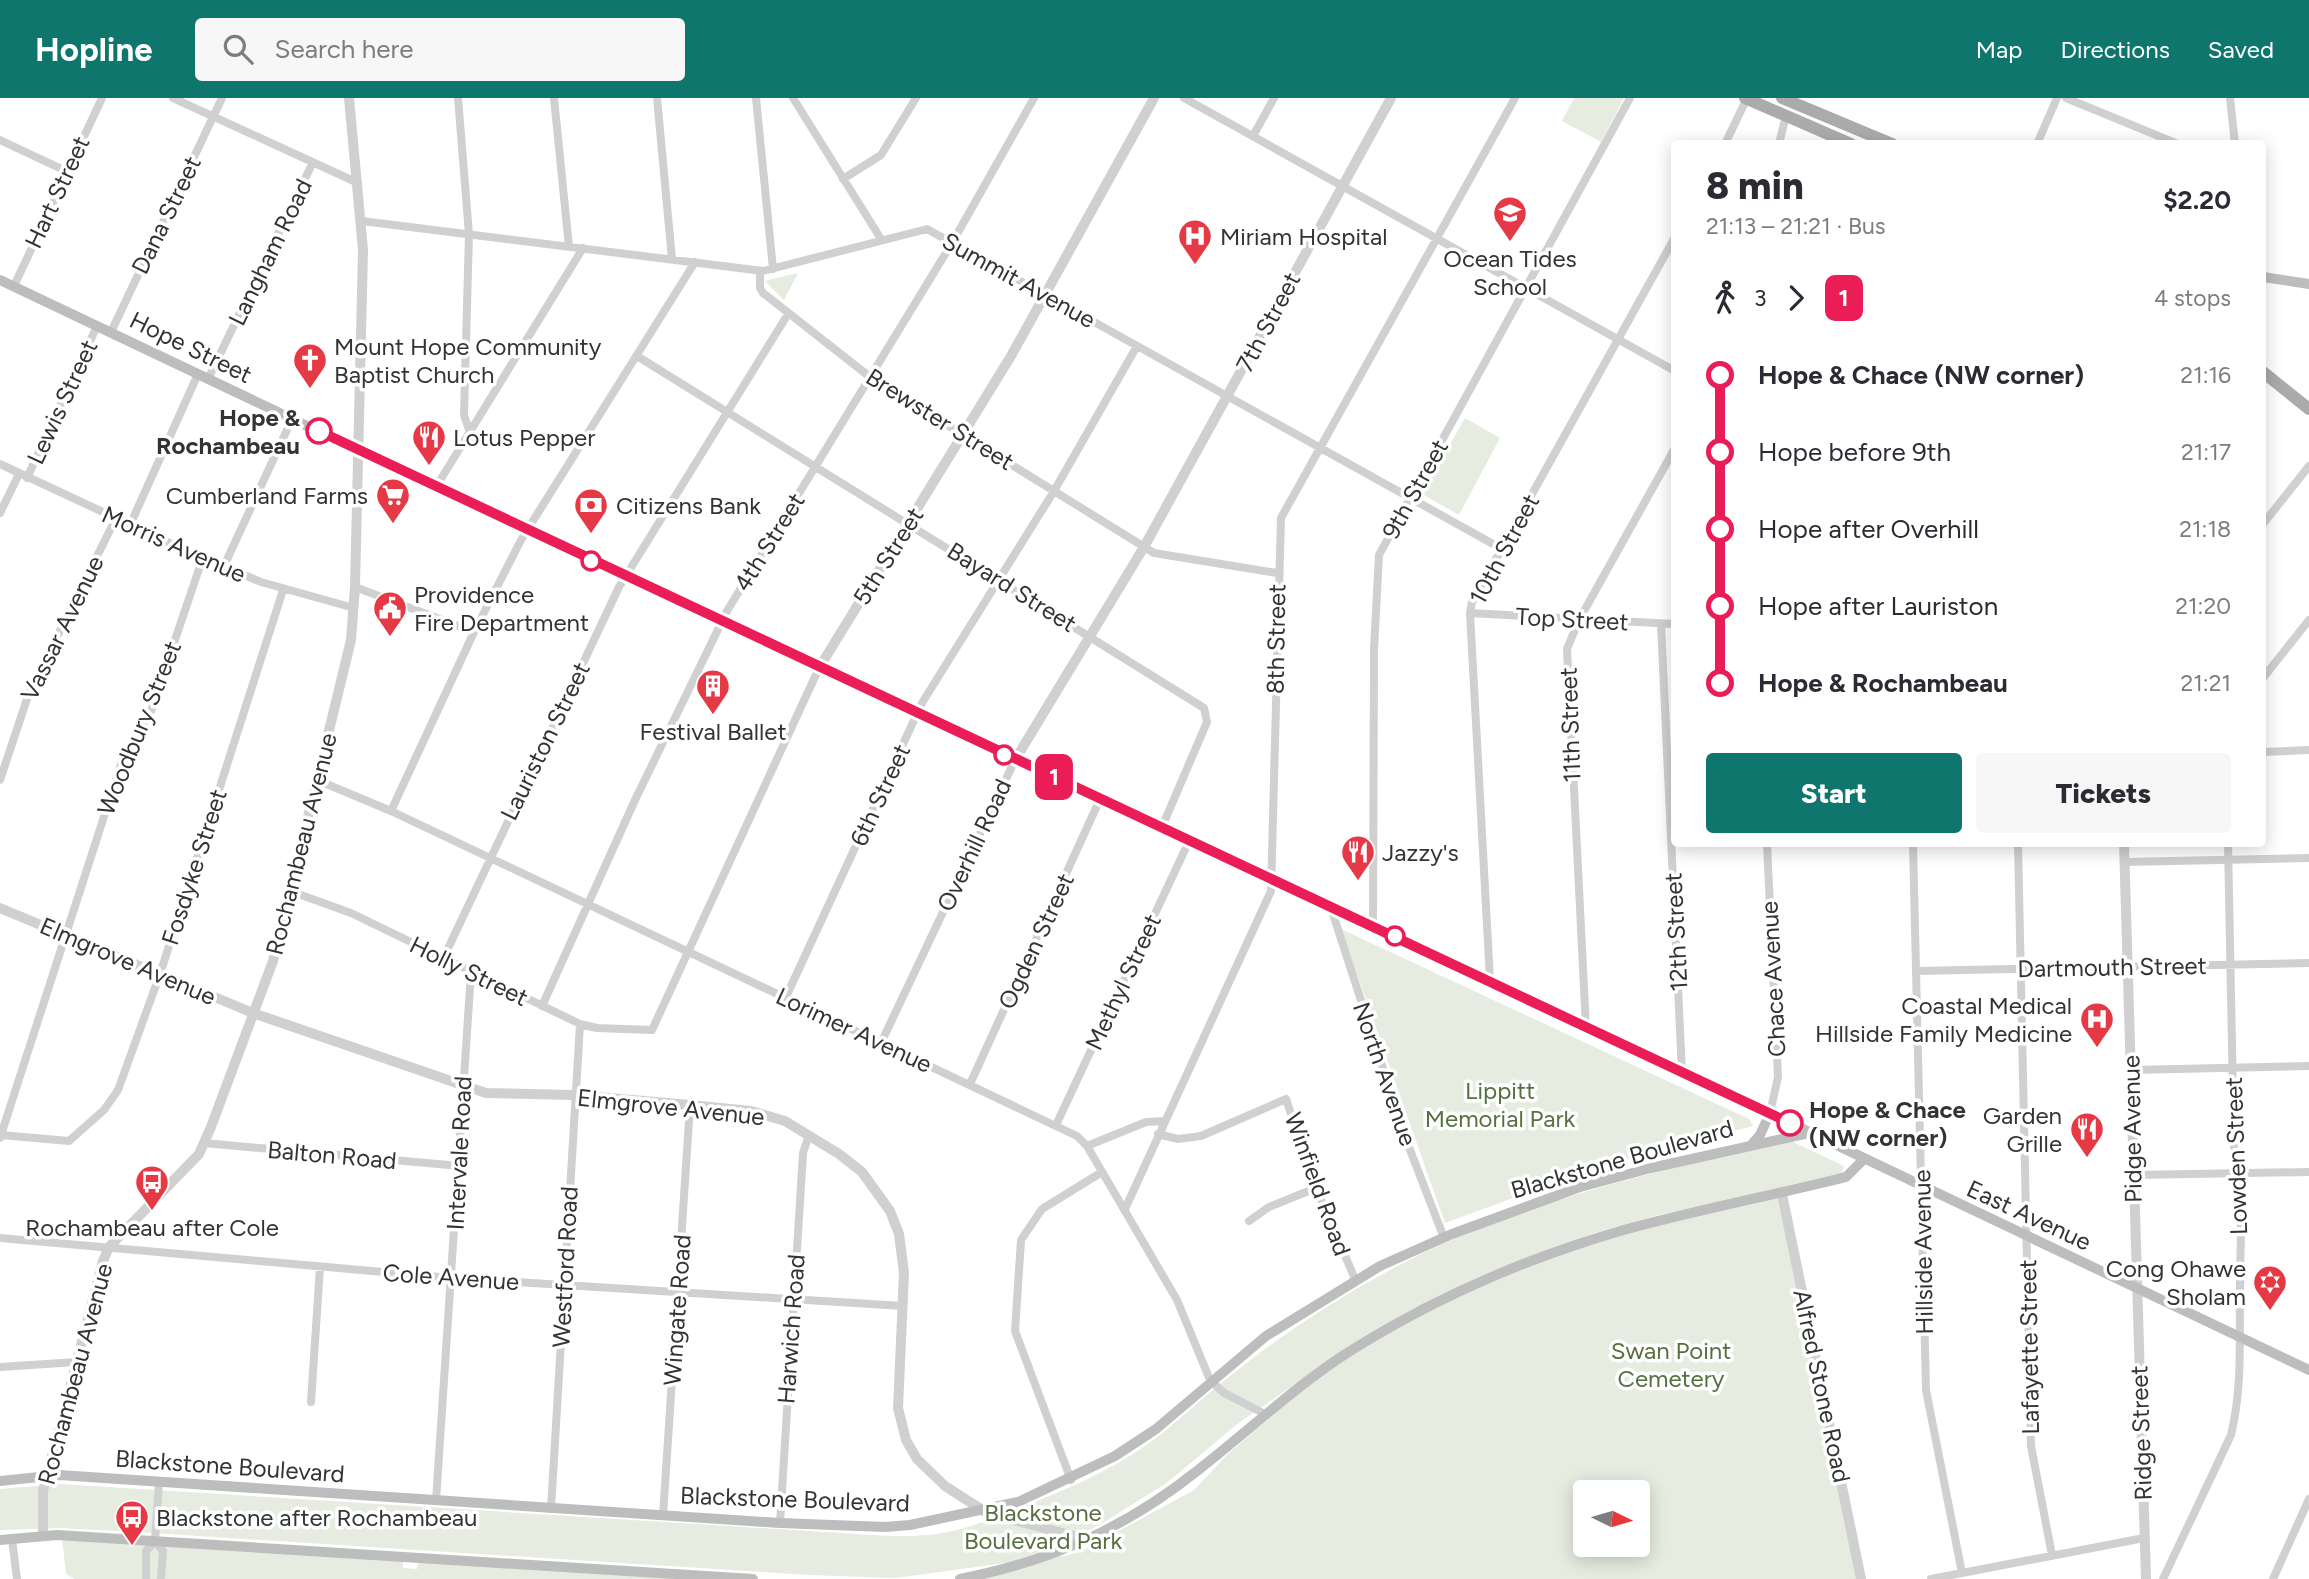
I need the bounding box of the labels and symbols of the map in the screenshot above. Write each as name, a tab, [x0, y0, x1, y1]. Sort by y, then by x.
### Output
street label: Hart Street	[18, 131, 96, 253]
street label: Dana Street	[125, 151, 207, 279]
street label: Langham Road	[222, 174, 318, 330]
school or university icon: Ocean Tides School	[1491, 194, 1529, 243]
hospital icon: Miriam Hospital	[1176, 217, 1214, 266]
place label: Miriam Hospital	[1220, 222, 1388, 251]
street label: Summit Avenue	[937, 226, 1101, 334]
place label: Ocean Tides School	[1443, 244, 1577, 301]
street label: 7th Street	[1230, 267, 1306, 377]
street label: Hope Street	[125, 305, 257, 389]
place label: Mount Hope Community Baptist Church	[334, 332, 602, 389]
street label: Lewis Street	[21, 335, 103, 469]
church icon: Mount Hope Community Baptist Church	[291, 341, 329, 390]
street label: Brewster Street	[861, 362, 1019, 476]
place label: Hope & Rochambeau	[156, 403, 300, 460]
marker: Hope & Rochambeau	[306, 418, 332, 444]
restaurant icon: Lotus Pepper	[410, 418, 448, 467]
place label: Lotus Pepper	[453, 423, 595, 452]
street label: 9th Street	[1376, 434, 1454, 544]
supermarket icon: Cumberland Farms	[374, 476, 412, 525]
place label: Cumberland Farms	[166, 481, 368, 510]
bank icon: Citizens Bank	[572, 486, 610, 535]
street label: 4th Street	[727, 487, 811, 597]
street label: 10th Street	[1463, 489, 1545, 609]
place label: Citizens Bank	[616, 491, 761, 520]
street label: Morris Avenue	[98, 499, 250, 589]
street label: 5th Street	[847, 502, 929, 610]
street label: Bayard Street	[942, 536, 1082, 638]
street label: Vassar Avenue	[14, 551, 110, 705]
unlabelled marker	[581, 551, 601, 571]
place label: Providence Fire Department	[414, 580, 589, 637]
street label: 8th Street	[1261, 584, 1291, 694]
public building icon: Providence Fire Department	[371, 589, 409, 638]
street label: Top Street	[1515, 602, 1629, 636]
street label: Woodbury Street	[91, 637, 187, 819]
street label: Lauriston Street	[494, 657, 596, 825]
building icon: Festival Ballet	[694, 667, 732, 716]
street label: 11th Street	[1553, 667, 1587, 783]
place label: Festival Ballet	[639, 717, 787, 746]
street label: Rochambeau Avenue	[259, 730, 343, 958]
street label: 6th Street	[844, 739, 916, 851]
unlabelled marker	[994, 745, 1014, 765]
line badge: 1	[1031, 754, 1077, 800]
street label: Overhill Road	[931, 774, 1017, 916]
street label: Fosdyke Street	[155, 785, 233, 949]
restaurant icon: Jazzy's	[1339, 833, 1377, 882]
place label: Jazzy's	[1382, 838, 1459, 867]
street label: Ogden Street	[992, 869, 1080, 1013]
street label: 12th Street	[1658, 872, 1694, 992]
street label: Chace Avenue	[1754, 900, 1792, 1058]
street label: Methyl Street	[1079, 909, 1167, 1055]
street label: Elmgrove Avenue	[36, 911, 220, 1011]
unlabelled marker	[1385, 926, 1405, 946]
street label: Holly Street	[405, 930, 533, 1012]
street label: Dartmouth Street	[2017, 951, 2207, 983]
street label: Lorimer Avenue	[771, 981, 937, 1079]
place label: Coastal Medical Hillside Family Medicine	[1815, 991, 2072, 1048]
street label: North Avenue	[1347, 998, 1423, 1150]
hospital icon: Coastal Medical Hillside Family Medicine	[2078, 1000, 2116, 1049]
street label: Pidge Avenue	[2116, 1055, 2148, 1203]
street label: Intervale Road	[440, 1075, 478, 1231]
park label: Lippitt Memorial Park	[1425, 1076, 1576, 1133]
street label: Lowden Street	[2219, 1076, 2253, 1236]
street label: Elmgrove Avenue	[576, 1083, 766, 1131]
place label: Hope & Chace (NW corner)	[1809, 1095, 1966, 1152]
place label: Garden Grille	[1983, 1101, 2062, 1158]
street label: Winfield Road	[1279, 1109, 1357, 1259]
marker: Hope & Chace (NW corner)	[1777, 1110, 1803, 1136]
restaurant icon: Garden Grille	[2068, 1110, 2106, 1159]
street label: Blackstone Boulevard	[1507, 1113, 1737, 1205]
street label: Balton Road	[266, 1135, 398, 1175]
bus stop icon: Rochambeau after Cole	[133, 1163, 171, 1212]
street label: Hillside Avenue	[1907, 1169, 1939, 1335]
street label: East Avenue	[1962, 1174, 2096, 1256]
street label: Westford Road	[546, 1186, 584, 1348]
place label: Rochambeau after Cole	[25, 1213, 279, 1242]
street label: Wingate Road	[657, 1233, 697, 1387]
street label: Harwich Road	[771, 1253, 811, 1405]
place label: Cong Ohawe Sholam	[2106, 1254, 2246, 1311]
street label: Cole Avenue	[382, 1258, 520, 1296]
street label: Lafayette Street	[2013, 1259, 2045, 1435]
street label: Rochambeau Avenue	[32, 1260, 118, 1488]
synagogue icon: Cong Ohawe Sholam	[2251, 1263, 2289, 1312]
street label: Alfred Stone Road	[1787, 1287, 1857, 1485]
park label: Swan Point Cemetery	[1611, 1336, 1731, 1393]
street label: Ridge Street	[2124, 1365, 2158, 1501]
street label: Blackstone Boulevard	[114, 1444, 346, 1488]
street label: Blackstone Boulevard	[680, 1480, 910, 1518]
north arrow	[1573, 1480, 1650, 1558]
bus stop icon: Blackstone after Rochambeau	[113, 1498, 151, 1547]
park label: Blackstone Boulevard Park	[964, 1498, 1122, 1555]
place label: Blackstone after Rochambeau	[156, 1503, 477, 1532]

